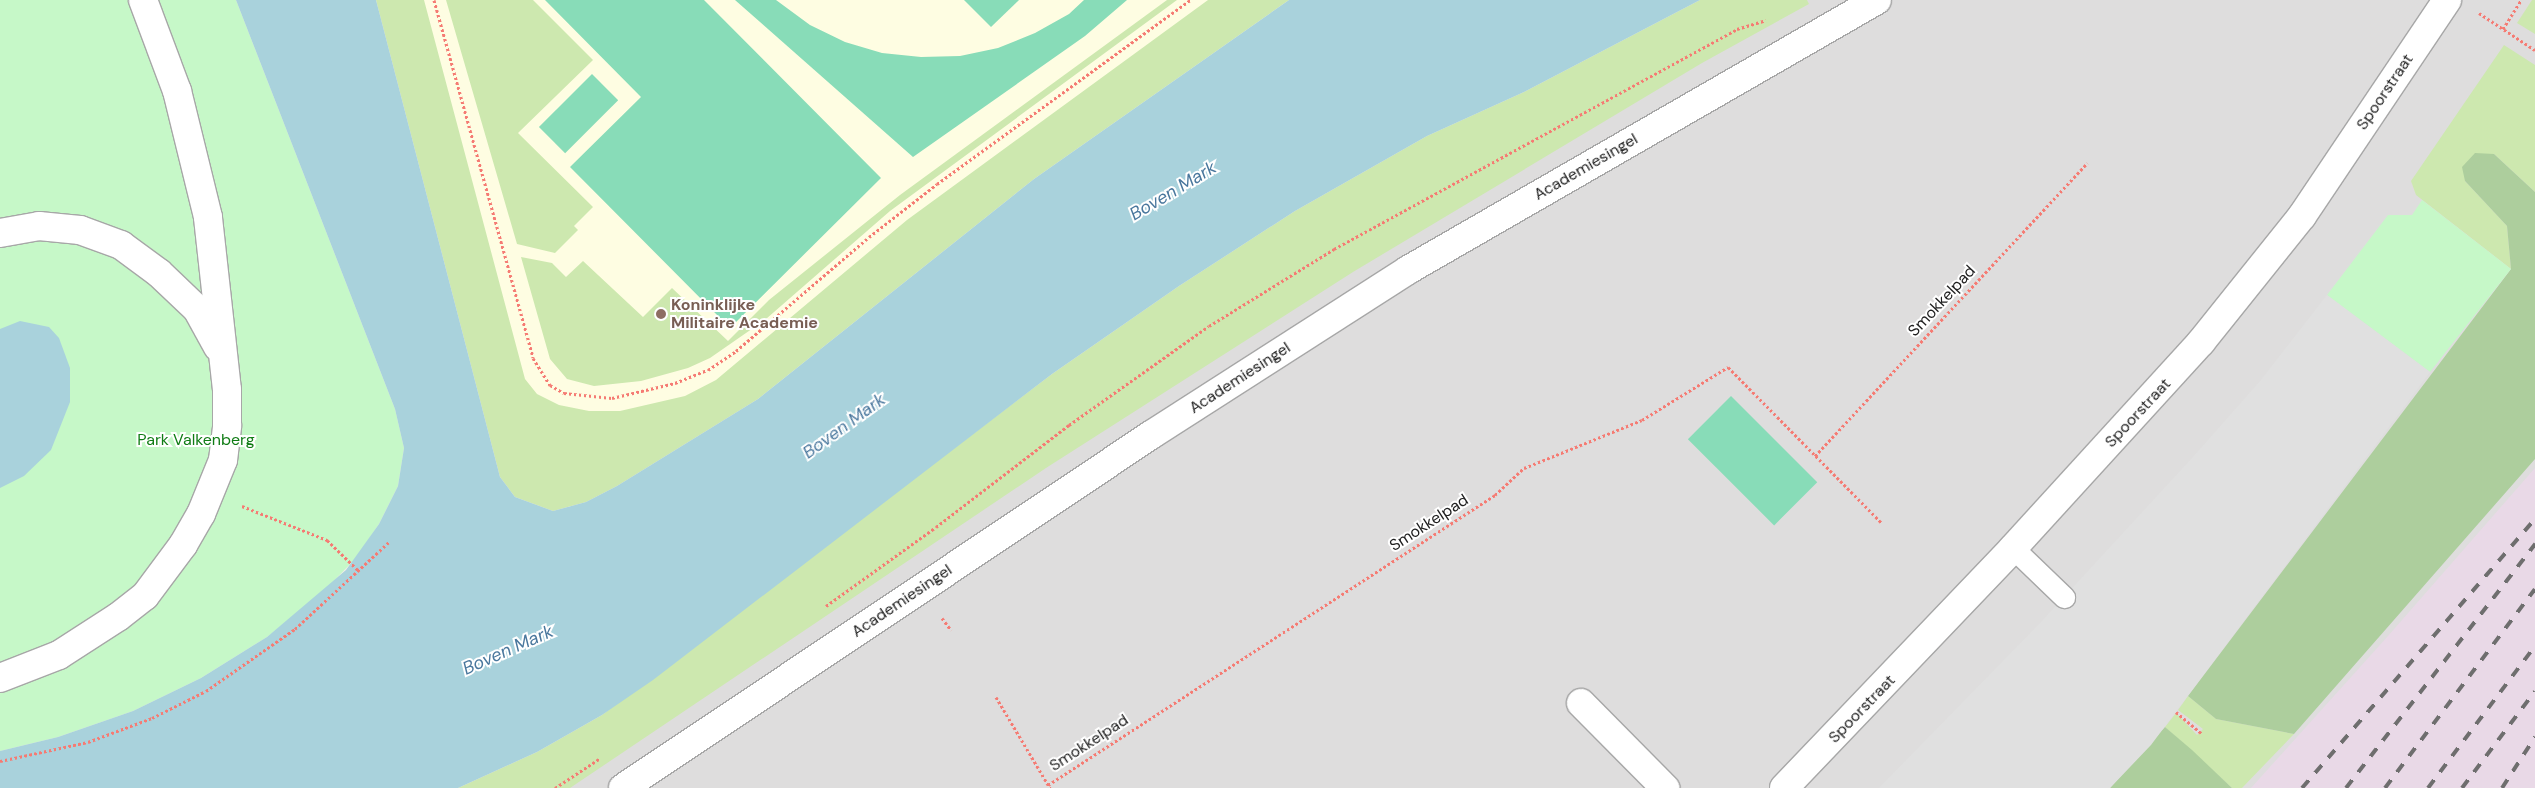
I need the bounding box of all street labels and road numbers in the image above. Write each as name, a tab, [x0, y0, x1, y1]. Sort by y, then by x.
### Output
street label: Spoorstraat	[2353, 50, 2417, 134]
street label: Academiesingel	[1531, 130, 1641, 204]
street label: Smokkelpad	[1904, 262, 1980, 340]
street label: Academiesingel	[1186, 338, 1294, 418]
street label: Spoorstraat	[2101, 374, 2175, 452]
street label: Smokkelpad	[1386, 490, 1472, 556]
street label: Academiesingel	[848, 560, 956, 642]
street label: Spoorstraat	[1825, 671, 1899, 747]
street label: Smokkelpad	[1046, 710, 1132, 776]

